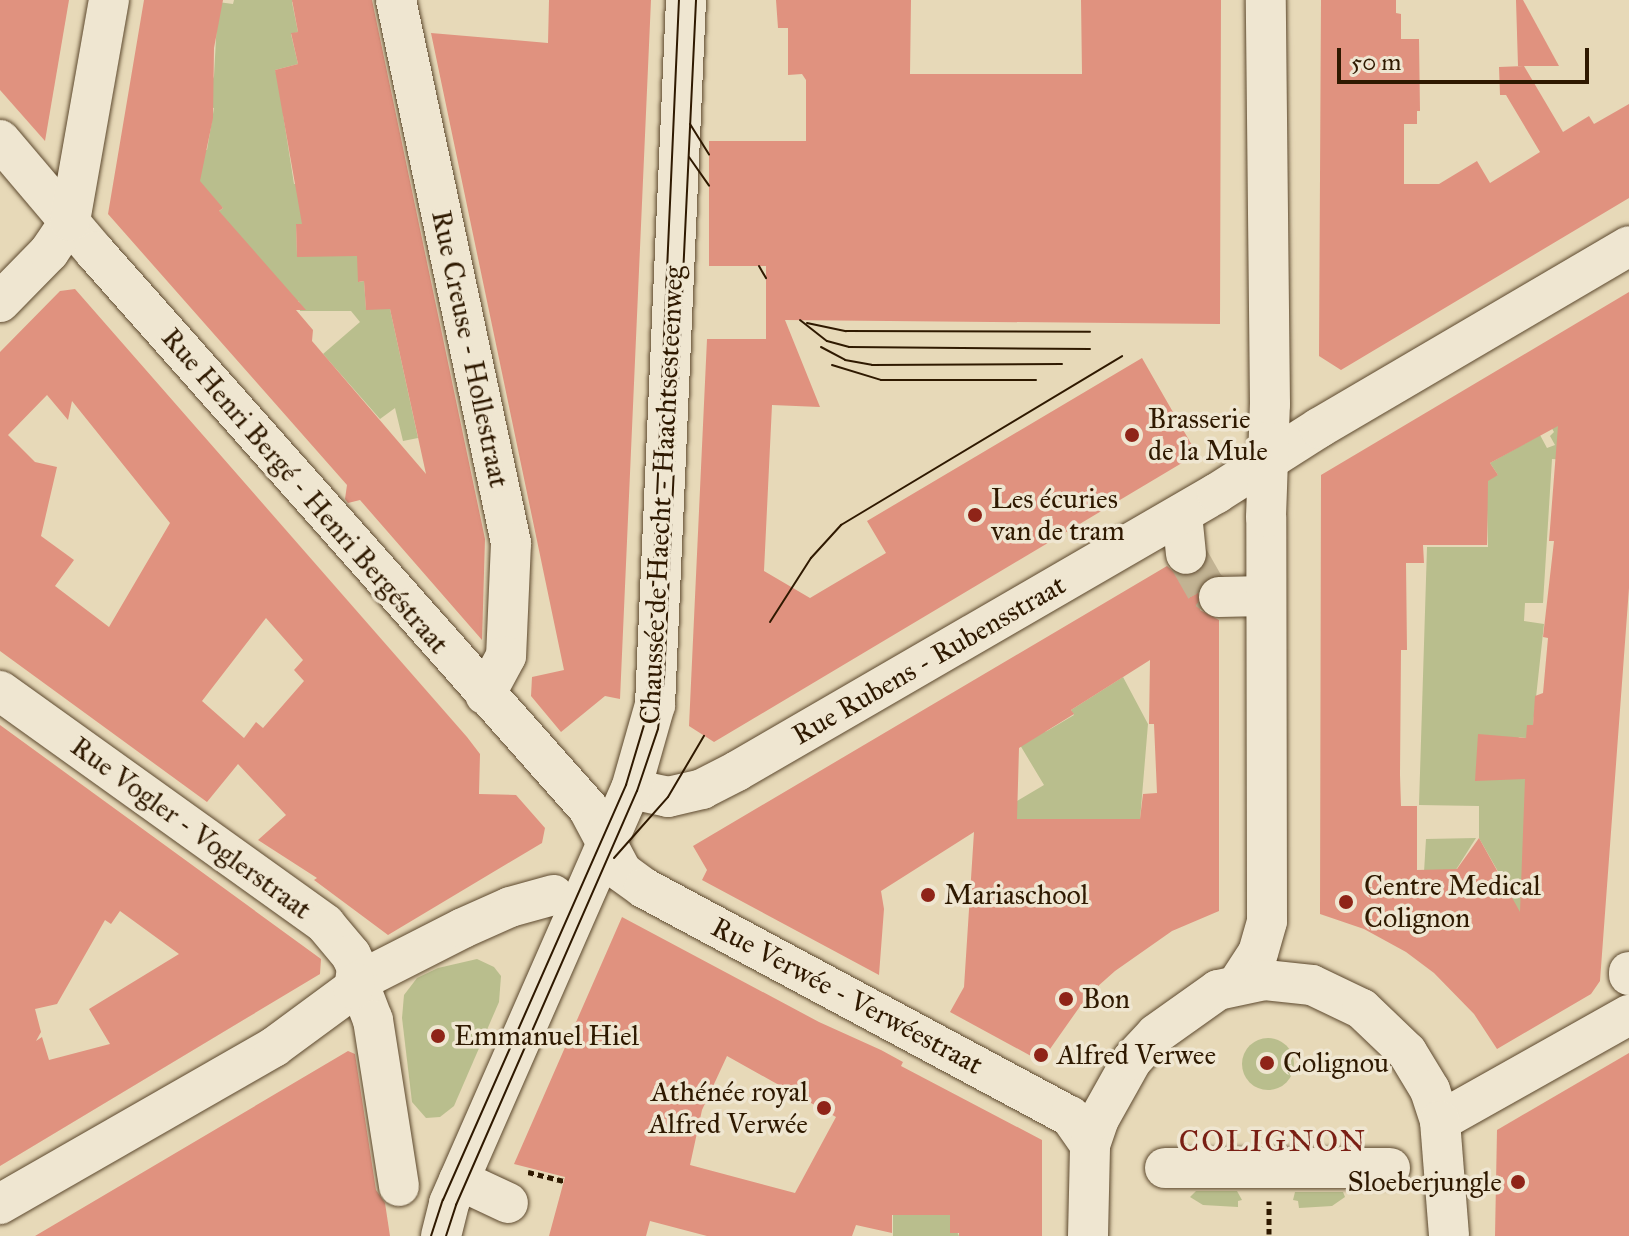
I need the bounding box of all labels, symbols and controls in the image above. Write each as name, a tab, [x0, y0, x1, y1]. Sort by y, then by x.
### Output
scale bar	[1341, 32, 1593, 82]
text: 50 m	[1351, 47, 1401, 77]
street label: Rue Creuse - Hollestraat	[424, 207, 516, 491]
street label: Chaussée de Haecht - Haachtsesteenweg	[633, 265, 691, 725]
street label: Rue Henri Bergé - Henri Bergéstraat	[154, 321, 456, 661]
place label: Brasserie de la Mule	[1148, 402, 1268, 468]
marker: Brasserie de la Mule	[1123, 426, 1141, 444]
place label: Les écuries van de tram	[991, 482, 1125, 548]
marker: Les écuries van de tram	[966, 506, 984, 524]
street label: Rue Rubens - Rubensstraat	[786, 568, 1072, 752]
street label: Rue Vogler - Voglerstraat	[64, 729, 318, 927]
place label: Centre Medical Colignon	[1364, 869, 1541, 935]
place label: Mariaschool	[944, 878, 1088, 912]
marker: Mariaschool	[919, 886, 937, 904]
marker: Centre Medical Colignon	[1335, 891, 1357, 913]
street label: Rue Verwée - Verwéestraat	[706, 910, 988, 1082]
place label: Bon	[1082, 982, 1130, 1016]
marker: Bon	[1057, 990, 1075, 1008]
place label: Emmanuel Hiel	[454, 1019, 639, 1053]
marker: Emmanuel Hiel	[429, 1027, 447, 1045]
place label: Alfred Verwee	[1057, 1038, 1216, 1072]
marker: Alfred Verwee	[1032, 1046, 1050, 1064]
place label: Colignou	[1283, 1046, 1389, 1080]
marker: Colignou	[1258, 1054, 1276, 1072]
place label: Athénée royal Alfred Verwée	[649, 1075, 808, 1141]
marker: Athénée royal Alfred Verwée	[815, 1099, 833, 1117]
district label: COLIGNON	[1179, 1123, 1367, 1159]
place label: Sloeberjungle	[1348, 1165, 1502, 1199]
marker: Sloeberjungle	[1509, 1173, 1527, 1191]

